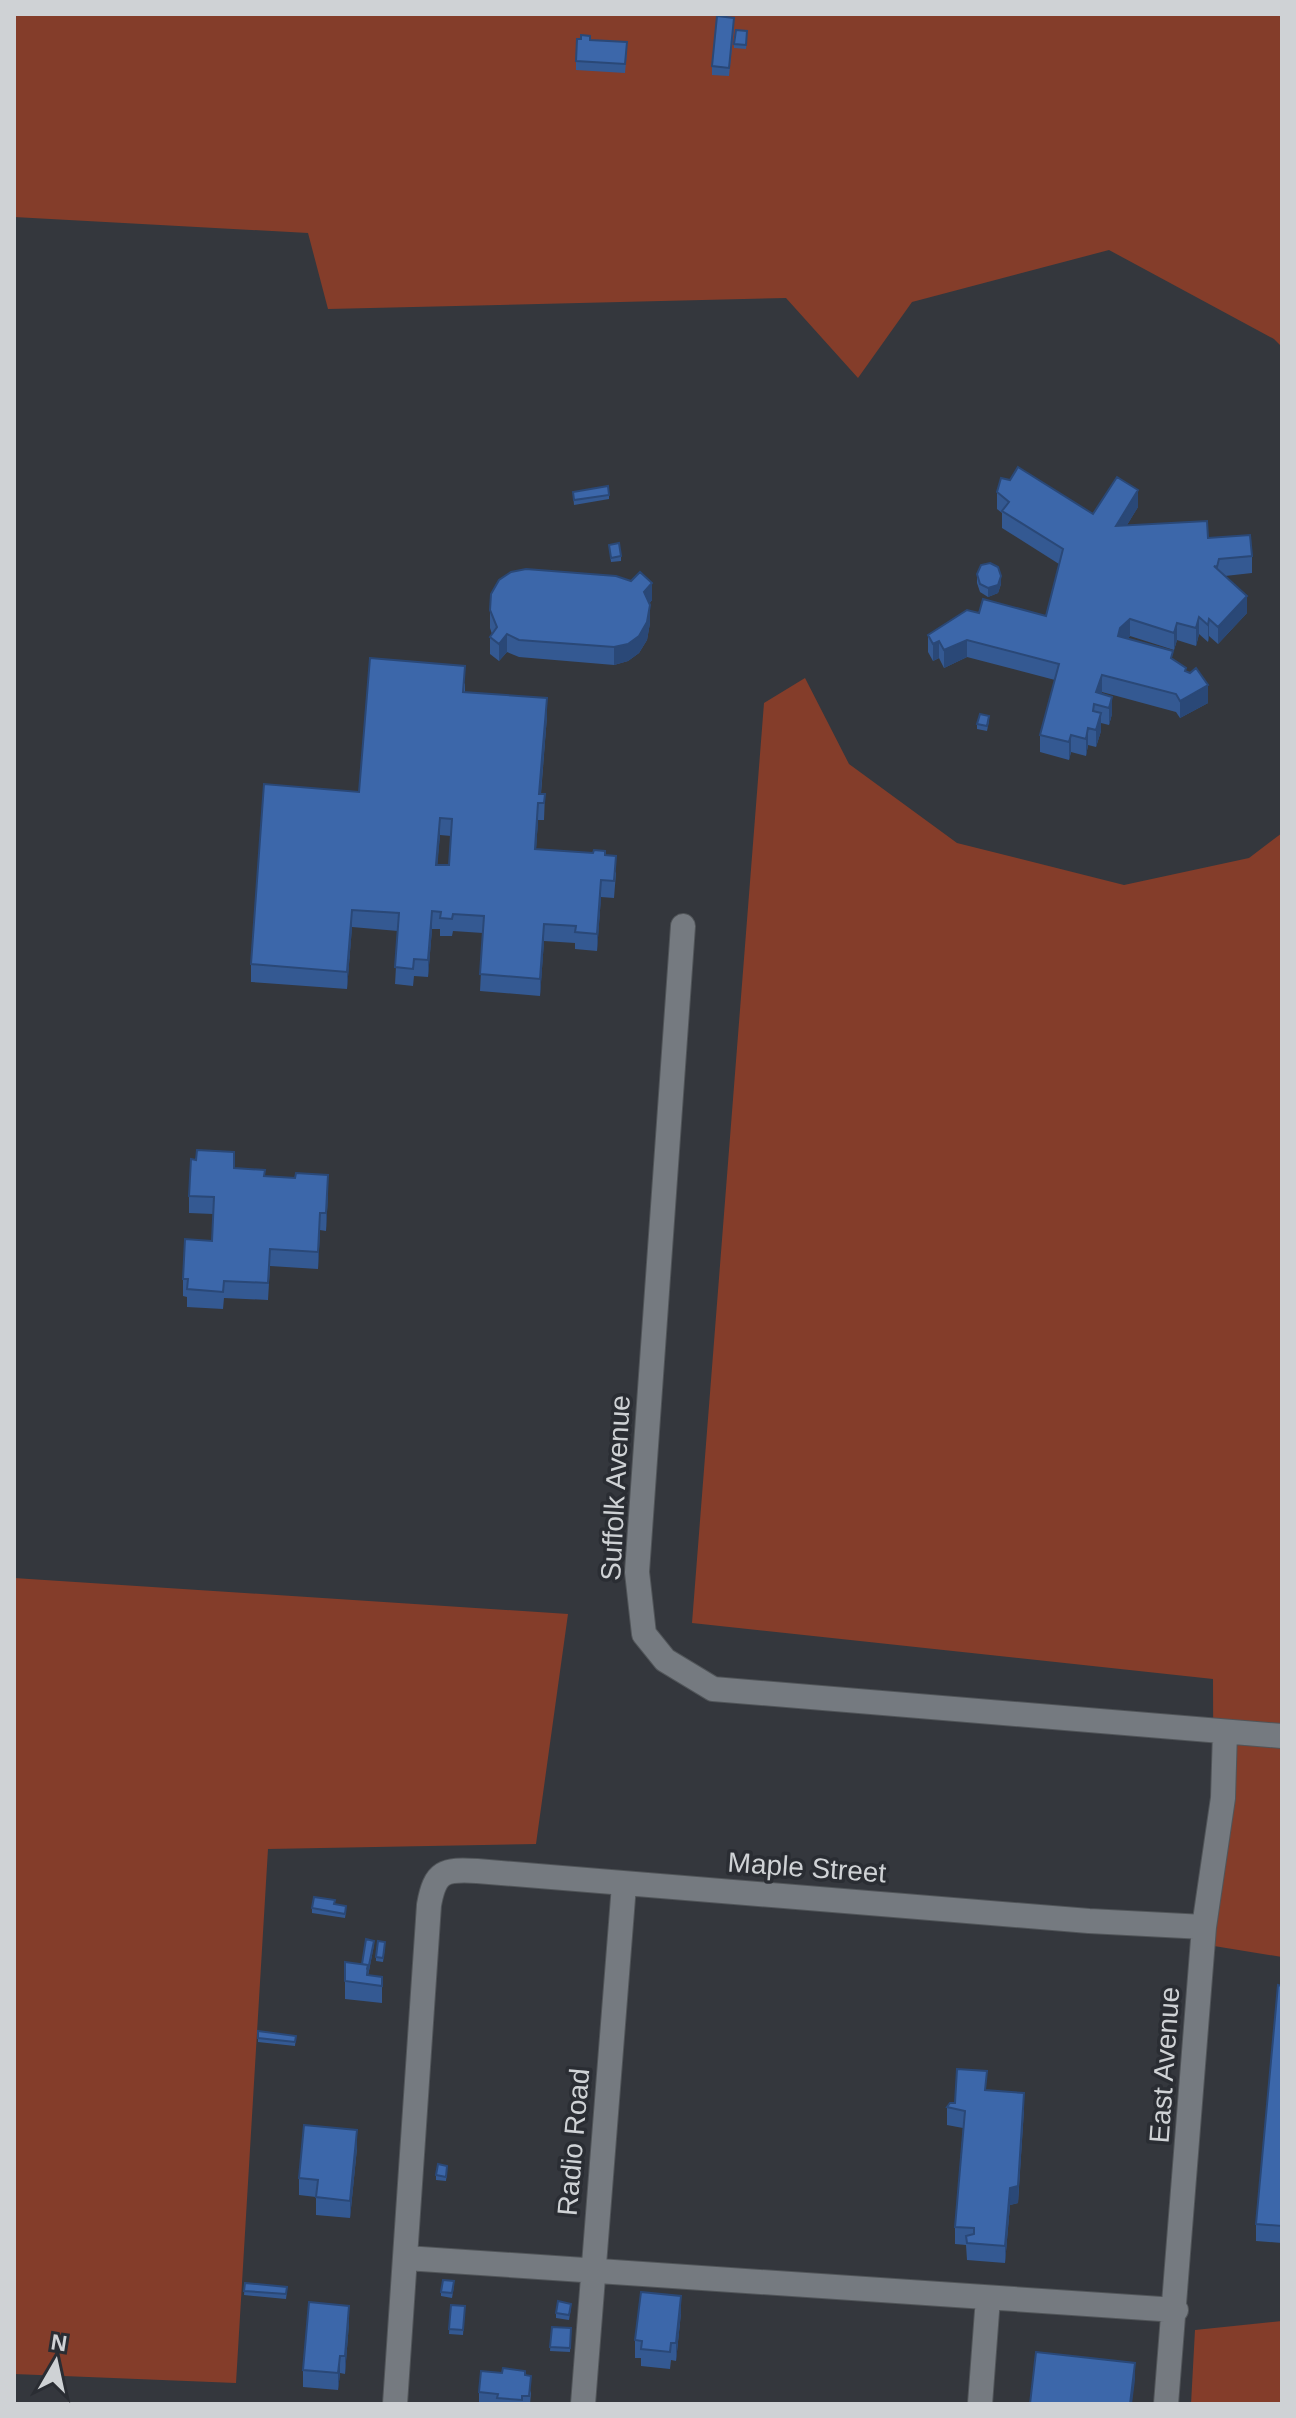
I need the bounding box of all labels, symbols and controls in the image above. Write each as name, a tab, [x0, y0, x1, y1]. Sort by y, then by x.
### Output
street label: Suffolk Avenue	[595, 1394, 636, 1582]
street label: Maple Street	[727, 1846, 887, 1889]
street label: East Avenue	[1144, 1986, 1185, 2144]
street label: Radio Road	[552, 2067, 595, 2217]
north arrow	[16, 2322, 96, 2402]
text: N	[49, 2329, 69, 2356]

